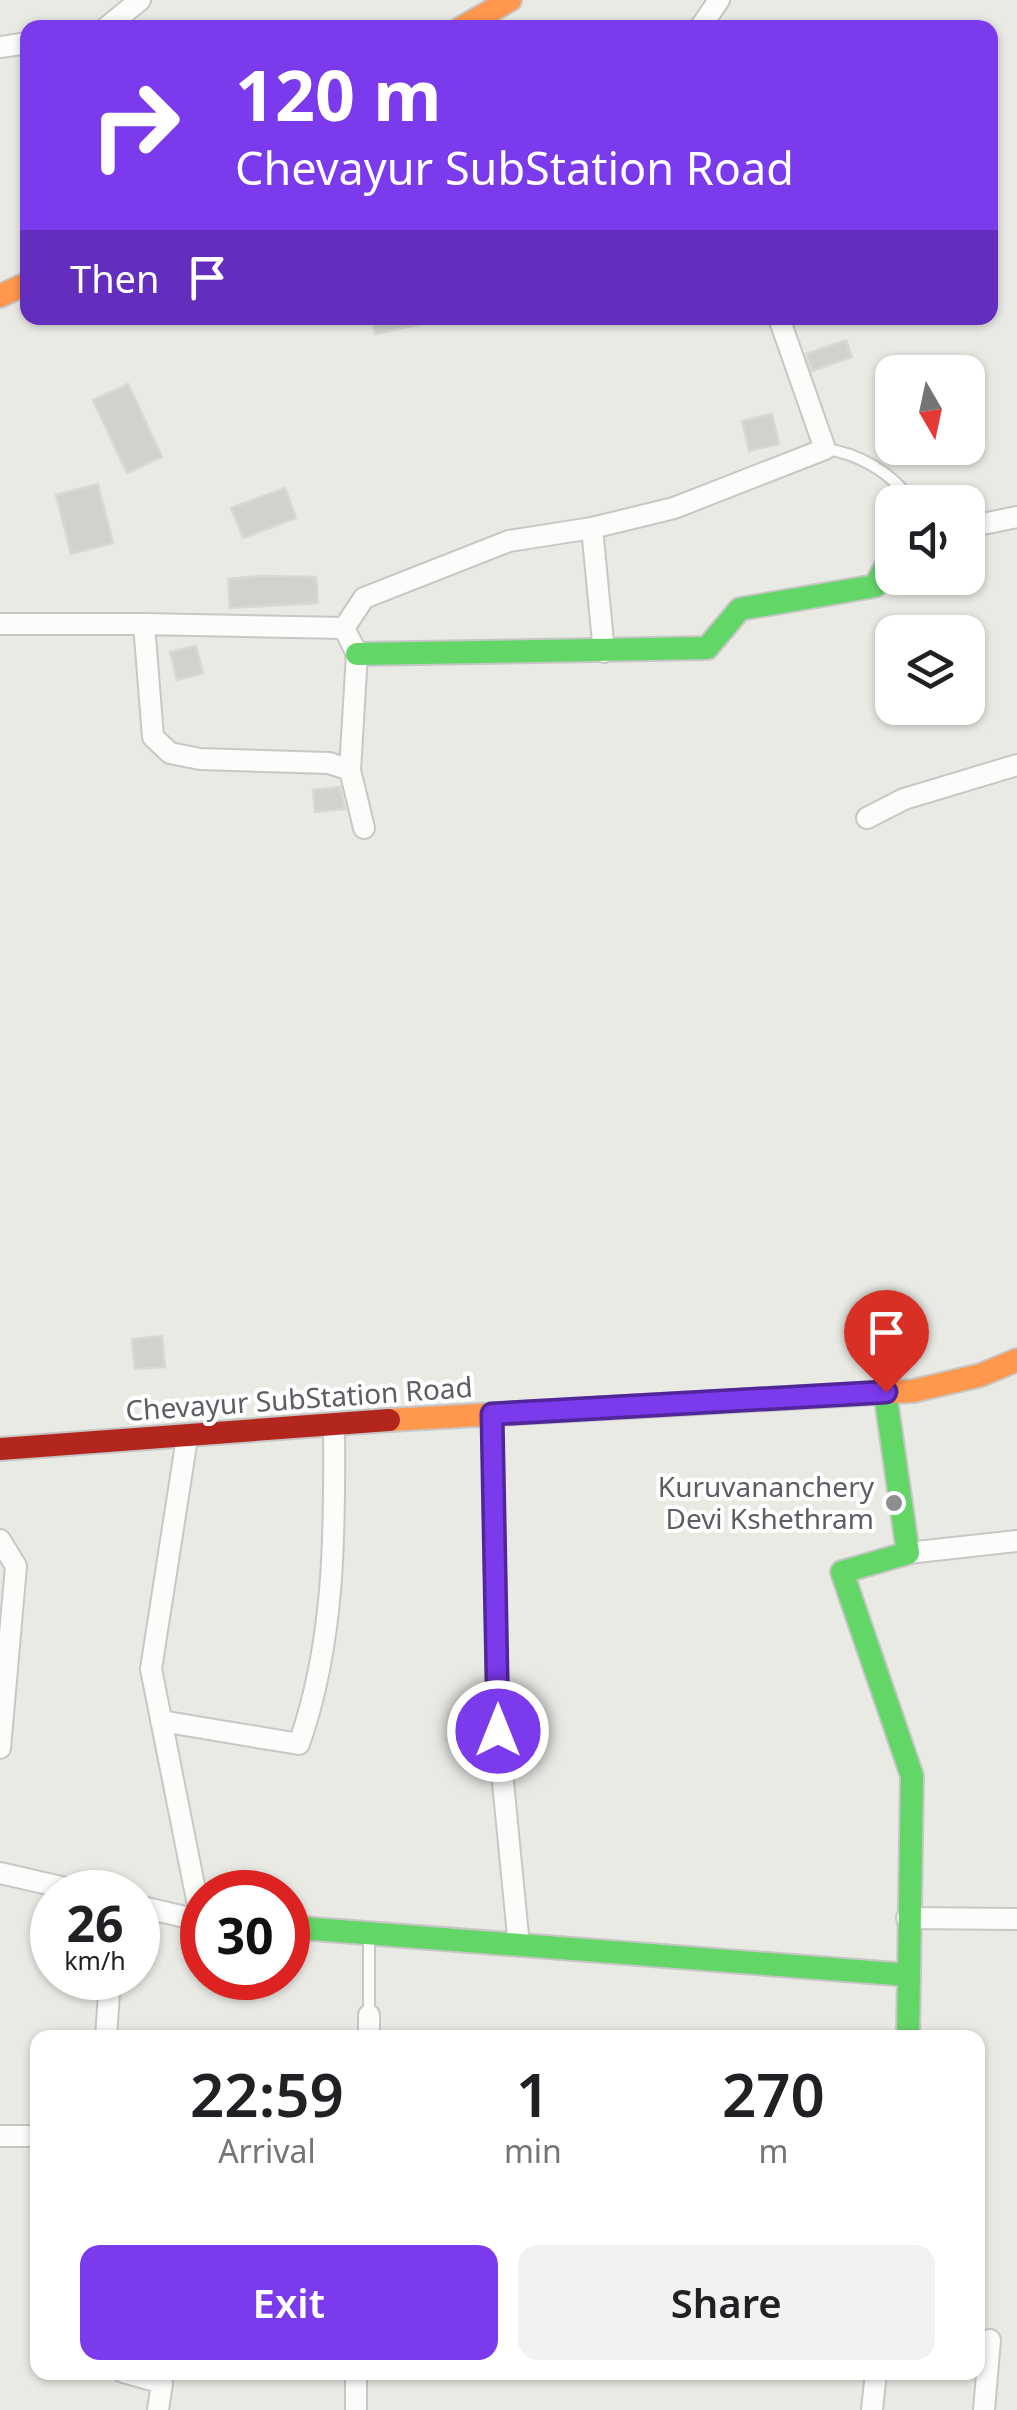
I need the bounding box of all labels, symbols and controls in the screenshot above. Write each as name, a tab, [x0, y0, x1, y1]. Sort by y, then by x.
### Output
text: 120 m	[235, 46, 442, 142]
icon: right	[70, 60, 200, 190]
text: Chevayur SubStation Road	[235, 137, 794, 198]
icon: arrive	[180, 250, 235, 305]
text: Then	[70, 252, 160, 304]
north arrow	[875, 355, 985, 465]
map controls	[875, 355, 985, 725]
button: sound	[875, 485, 985, 595]
button: layers	[875, 615, 985, 725]
pin	[844, 1290, 929, 1393]
icon: arrive	[859, 1305, 914, 1360]
street label: Chevayur SubStation Road	[124, 1367, 474, 1429]
place label: Kuruvananchery Devi Kshethram	[658, 1467, 875, 1537]
marker: Kuruvananchery Devi Kshethram	[883, 1492, 905, 1514]
position arrow	[446, 1679, 550, 1783]
speed limit sign: 30	[180, 1870, 310, 2000]
text: 26	[66, 1889, 124, 1957]
text: km/h	[64, 1943, 126, 1977]
text: 22:59	[190, 2053, 344, 2135]
text: 1	[516, 2053, 550, 2135]
text: 270	[722, 2053, 825, 2135]
text: Arrival	[218, 2129, 316, 2172]
text: min	[504, 2129, 562, 2172]
text: m	[758, 2129, 788, 2172]
button: Exit	[80, 2245, 498, 2360]
button: Share	[518, 2245, 935, 2360]

